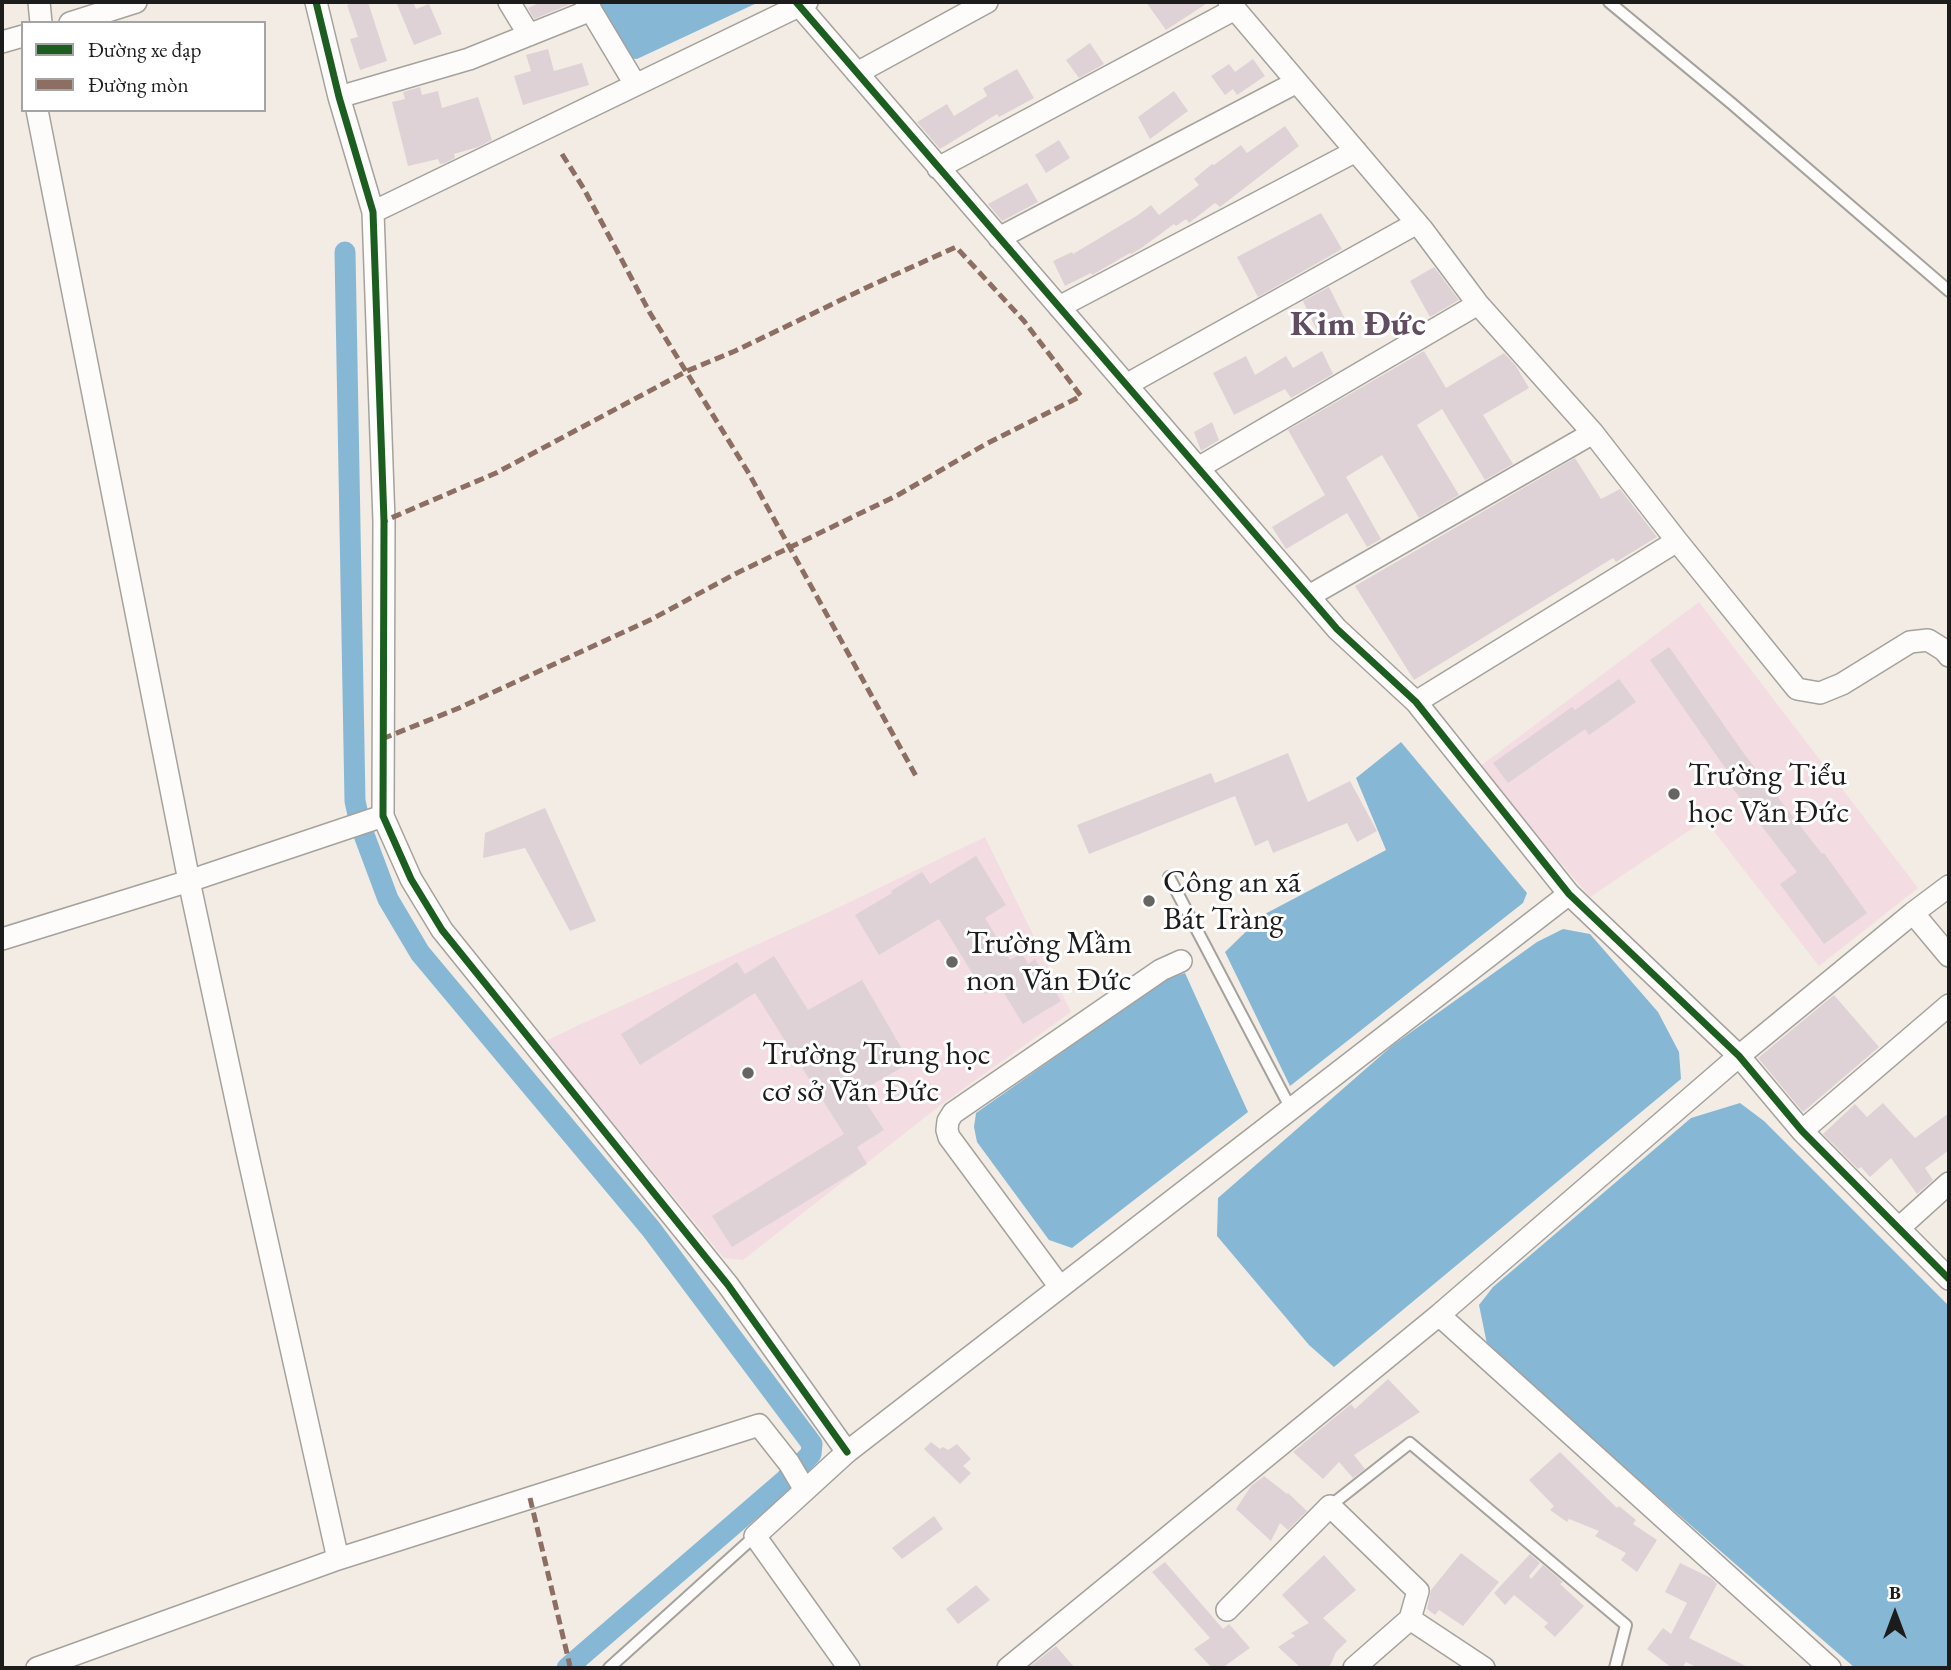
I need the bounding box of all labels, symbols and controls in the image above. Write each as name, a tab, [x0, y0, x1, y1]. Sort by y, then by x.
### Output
legend	[21, 21, 266, 112]
text: Đường xe đạp	[88, 36, 201, 63]
text: Đường mòn	[88, 71, 189, 98]
district label: Kim Đức	[1290, 304, 1426, 346]
place label: Trường Tiểu học Văn Đức	[1688, 757, 1849, 832]
marker: Trường Tiểu học Văn Đức	[1666, 786, 1682, 802]
place label: Công an xã Bát Tràng	[1163, 864, 1301, 939]
marker: Công an xã Bát Tràng	[1141, 893, 1157, 909]
place label: Trường Mầm non Văn Đức	[966, 925, 1132, 1000]
marker: Trường Mầm non Văn Đức	[944, 954, 960, 970]
place label: Trường Trung học cơ sở Văn Đức	[762, 1036, 991, 1111]
marker: Trường Trung học cơ sở Văn Đức	[740, 1065, 756, 1081]
north arrow	[1860, 1579, 1930, 1649]
text: B	[1889, 1580, 1901, 1605]

